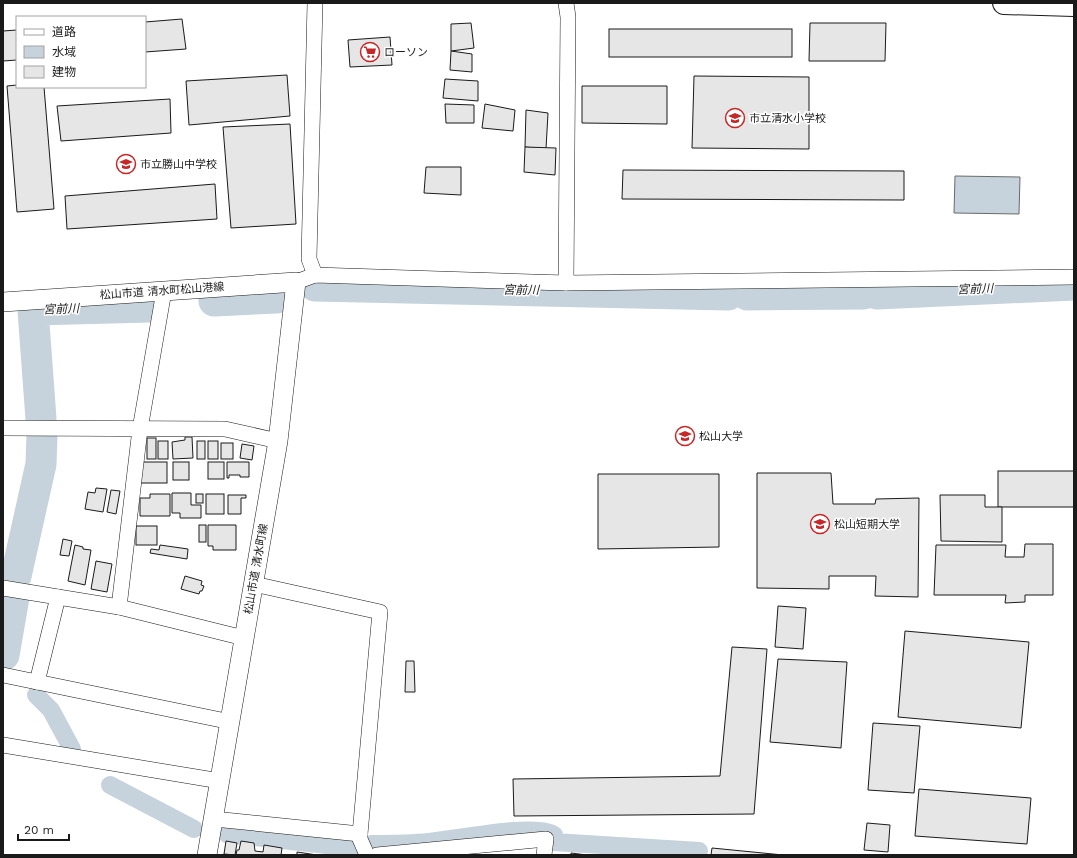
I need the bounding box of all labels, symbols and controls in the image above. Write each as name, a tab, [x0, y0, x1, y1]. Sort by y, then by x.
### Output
legend	[16, 16, 146, 88]
text: 道路	[52, 25, 76, 39]
supermarket icon: ローソン	[359, 41, 381, 63]
text: 水域	[52, 45, 76, 59]
place label: ローソン	[384, 46, 428, 59]
text: 建物	[52, 65, 76, 79]
school or university icon: 市立清水小学校	[724, 107, 746, 129]
place label: 市立清水小学校	[749, 112, 826, 125]
school or university icon: 市立勝山中学校	[115, 153, 137, 175]
place label: 市立勝山中学校	[140, 158, 217, 171]
street label: 松山市道 清水町松山港線	[99, 280, 225, 302]
water label: 宮前川	[957, 281, 995, 297]
water label: 宮前川	[503, 283, 541, 297]
water label: 宮前川	[43, 301, 81, 317]
school or university icon: 松山大学	[674, 425, 696, 447]
place label: 松山大学	[699, 430, 743, 443]
school or university icon: 松山短期大学	[809, 513, 831, 535]
place label: 松山短期大学	[834, 518, 900, 531]
street label: 松山市道 清水町線	[242, 523, 270, 615]
scale bar	[18, 816, 69, 842]
text: 20 m	[24, 823, 54, 837]

